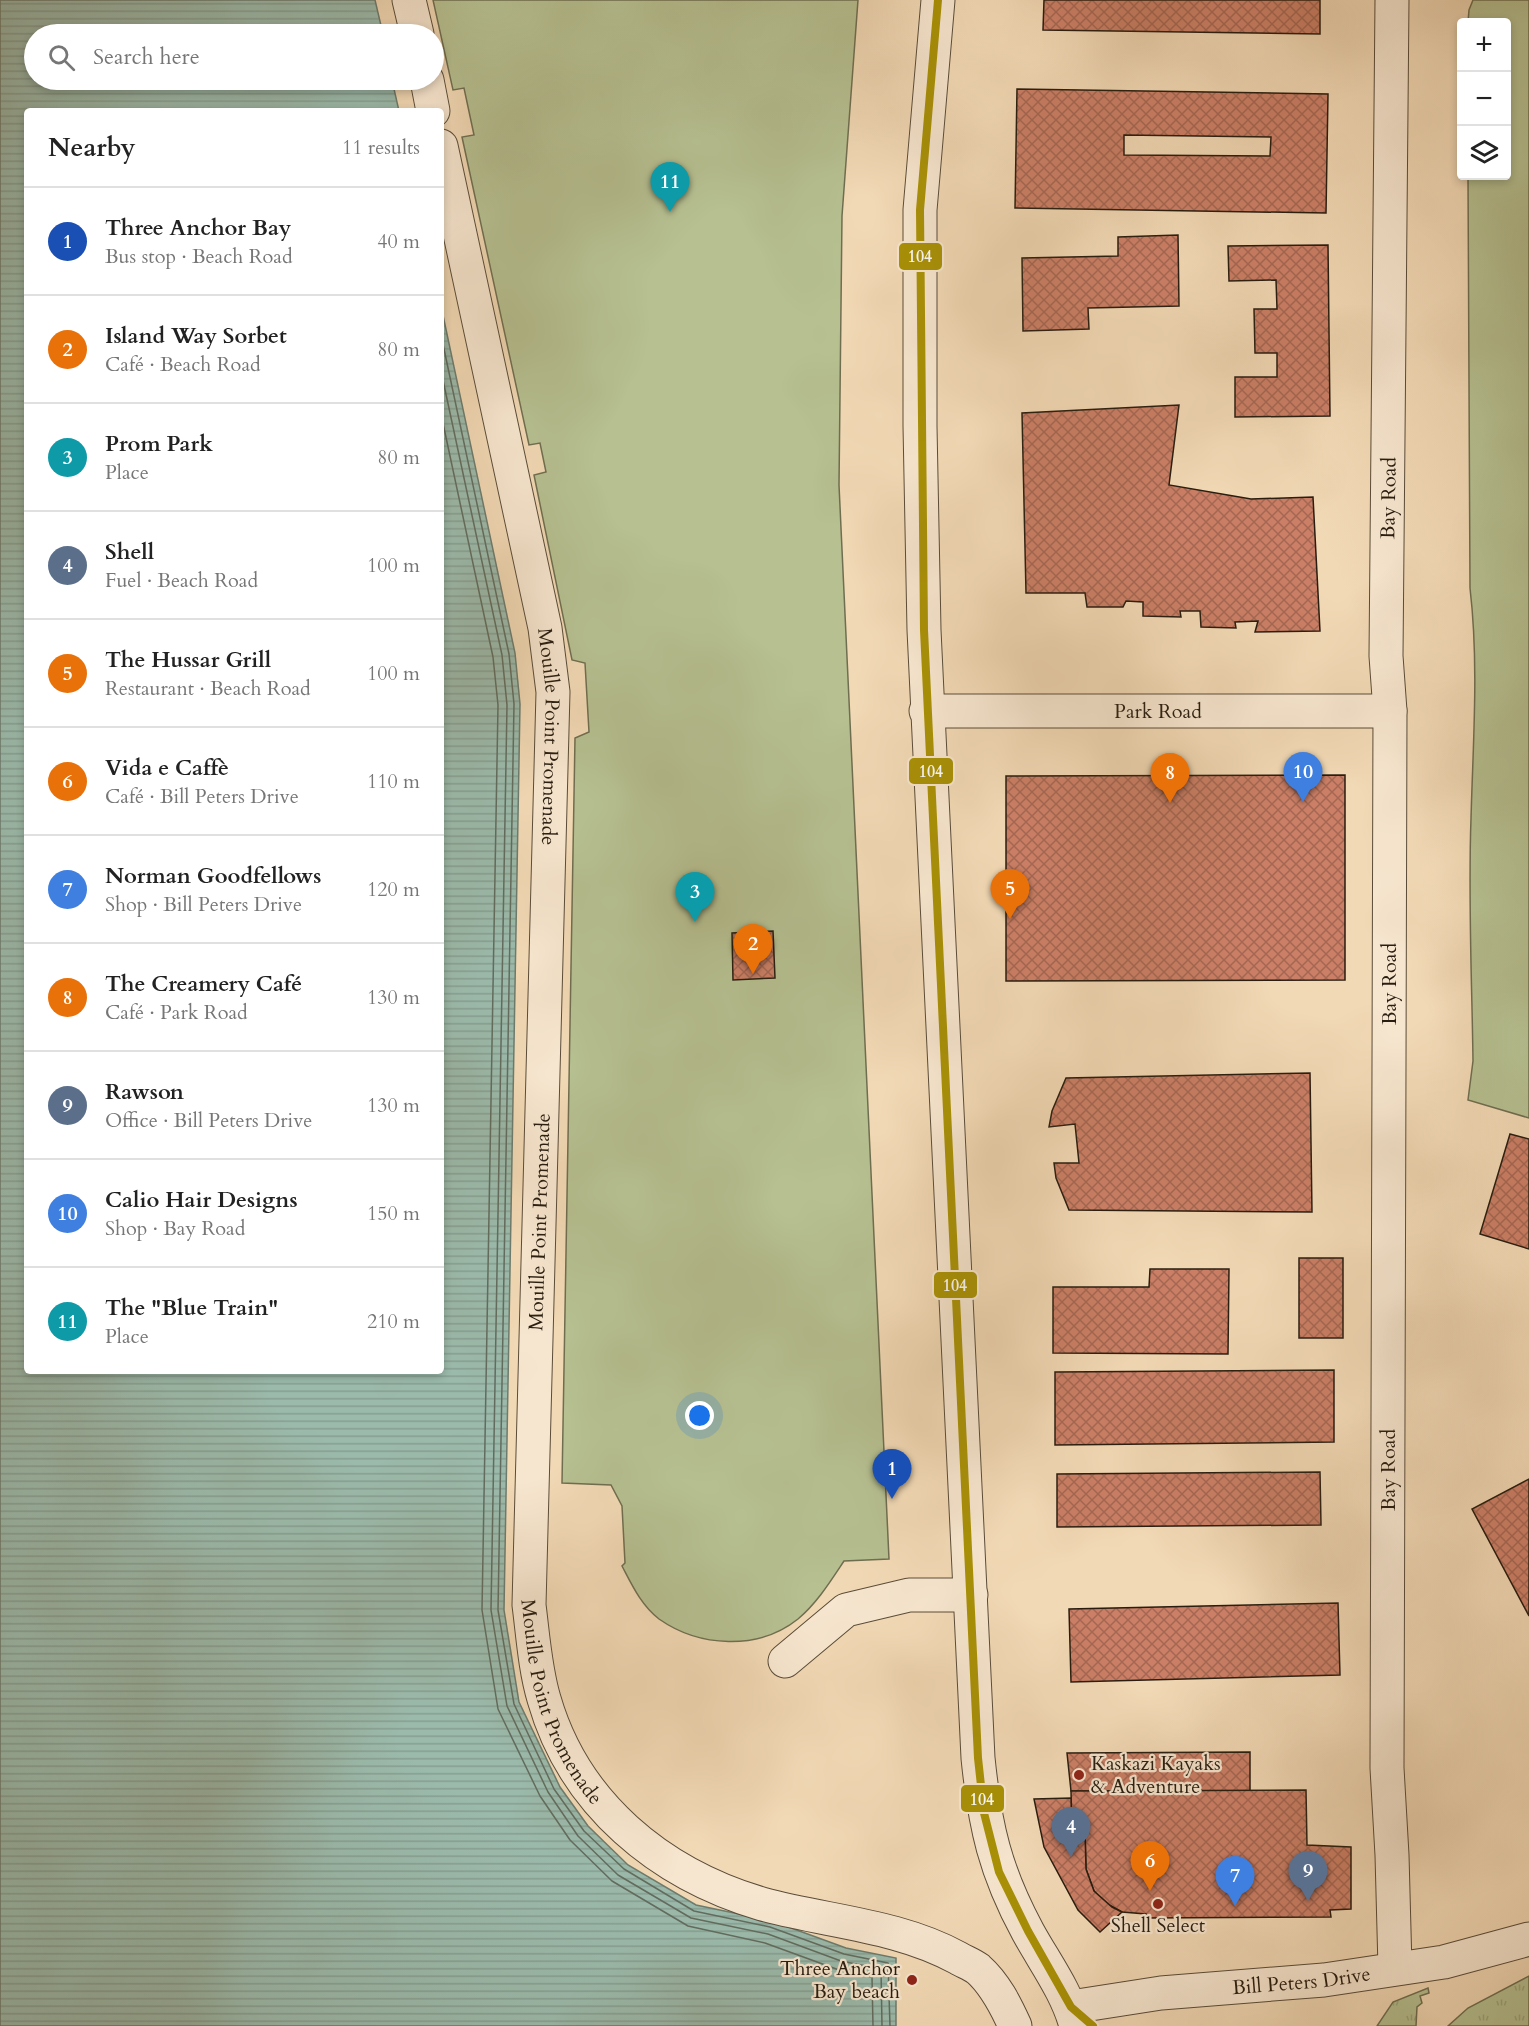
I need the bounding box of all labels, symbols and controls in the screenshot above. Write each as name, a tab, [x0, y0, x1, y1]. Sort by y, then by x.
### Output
map controls	[1457, 18, 1511, 180]
button: +	[1457, 18, 1511, 72]
search box	[24, 24, 444, 90]
icon: search	[45, 41, 78, 74]
text: Search here	[93, 42, 200, 72]
button: −	[1457, 72, 1511, 126]
button: layers	[1457, 126, 1511, 180]
text: Nearby	[48, 130, 136, 165]
text: 11 results	[342, 134, 420, 161]
pin: 11	[650, 162, 690, 212]
text: Three Anchor Bay	[105, 213, 291, 243]
text: 1	[62, 228, 73, 255]
text: 40 m	[377, 228, 420, 255]
line badge: 104	[898, 242, 943, 271]
text: Bus stop · Beach Road	[105, 243, 293, 270]
text: 104	[908, 246, 932, 268]
text: Island Way Sorbet	[105, 321, 287, 351]
text: 2	[62, 336, 73, 363]
text: 80 m	[377, 336, 420, 363]
text: Café · Beach Road	[105, 351, 261, 378]
text: Prom Park	[105, 429, 213, 459]
text: 3	[62, 444, 73, 471]
text: 80 m	[377, 444, 420, 471]
street label: Bay Road	[1374, 456, 1403, 539]
text: Place	[105, 459, 149, 486]
text: Shell	[105, 537, 154, 567]
text: 4	[62, 552, 73, 579]
text: 100 m	[367, 552, 420, 579]
text: Fuel · Beach Road	[105, 567, 258, 594]
street label: Mouille Point Promenade	[531, 626, 566, 846]
text: The Hussar Grill	[105, 645, 271, 675]
text: 5	[62, 660, 73, 687]
text: 100 m	[367, 660, 420, 687]
text: Restaurant · Beach Road	[105, 675, 311, 702]
street label: Park Road	[1114, 698, 1202, 725]
pin: 10	[1284, 752, 1322, 802]
text: Vida e Caffè	[105, 753, 229, 783]
pin: 8	[1150, 754, 1190, 803]
line badge: 104	[908, 757, 954, 785]
text: 104	[919, 761, 943, 783]
text: 6	[62, 768, 73, 795]
text: 110 m	[367, 768, 420, 795]
text: Café · Bill Peters Drive	[105, 783, 299, 810]
text: Norman Goodfellows	[105, 861, 321, 891]
pin: 5	[990, 870, 1030, 919]
pin: 3	[676, 872, 714, 922]
text: 7	[62, 876, 73, 903]
text: 120 m	[367, 876, 420, 903]
text: Shop · Bill Peters Drive	[105, 891, 302, 918]
pin: 2	[734, 924, 772, 974]
street label: Bay Road	[1376, 943, 1403, 1025]
text: The Creamery Café	[105, 969, 302, 999]
text: 8	[62, 984, 73, 1011]
text: 130 m	[367, 984, 420, 1011]
text: Café · Park Road	[105, 999, 248, 1026]
text: Rawson	[105, 1077, 184, 1107]
text: 9	[62, 1092, 73, 1119]
text: 130 m	[367, 1092, 420, 1119]
text: Office · Bill Peters Drive	[105, 1107, 312, 1134]
street label: Mouille Point Promenade	[522, 1113, 557, 1331]
text: Calio Hair Designs	[105, 1185, 298, 1215]
text: 10	[57, 1200, 78, 1227]
text: 150 m	[367, 1200, 420, 1227]
text: Shop · Bay Road	[105, 1215, 245, 1242]
line badge: 104	[933, 1271, 978, 1299]
text: 104	[943, 1275, 967, 1297]
text: The "Blue Train"	[105, 1293, 278, 1323]
text: 11	[57, 1308, 78, 1335]
text: 210 m	[367, 1308, 420, 1335]
text: Place	[105, 1323, 149, 1350]
your location	[685, 1401, 714, 1430]
street label: Bay Road	[1375, 1429, 1402, 1511]
pin: 1	[872, 1450, 912, 1499]
street label: Mouille Point Promenade	[514, 1597, 609, 1810]
place label: Kaskazi Kayaks & Adventure	[1091, 1750, 1221, 1800]
marker: Kaskazi Kayaks & Adventure	[1072, 1768, 1086, 1782]
line badge: 104	[960, 1784, 1005, 1813]
text: 104	[970, 1789, 994, 1811]
pin: 4	[1052, 1808, 1090, 1857]
pin: 6	[1130, 1842, 1170, 1891]
pin: 9	[1288, 1852, 1328, 1901]
pin: 7	[1216, 1856, 1254, 1906]
marker: Shell Select	[1151, 1897, 1165, 1911]
place label: Shell Select	[1111, 1912, 1206, 1939]
place label: Three Anchor Bay beach	[780, 1955, 901, 2005]
street label: Bill Peters Drive	[1231, 1960, 1372, 2001]
marker: Three Anchor Bay beach	[905, 1973, 919, 1987]

